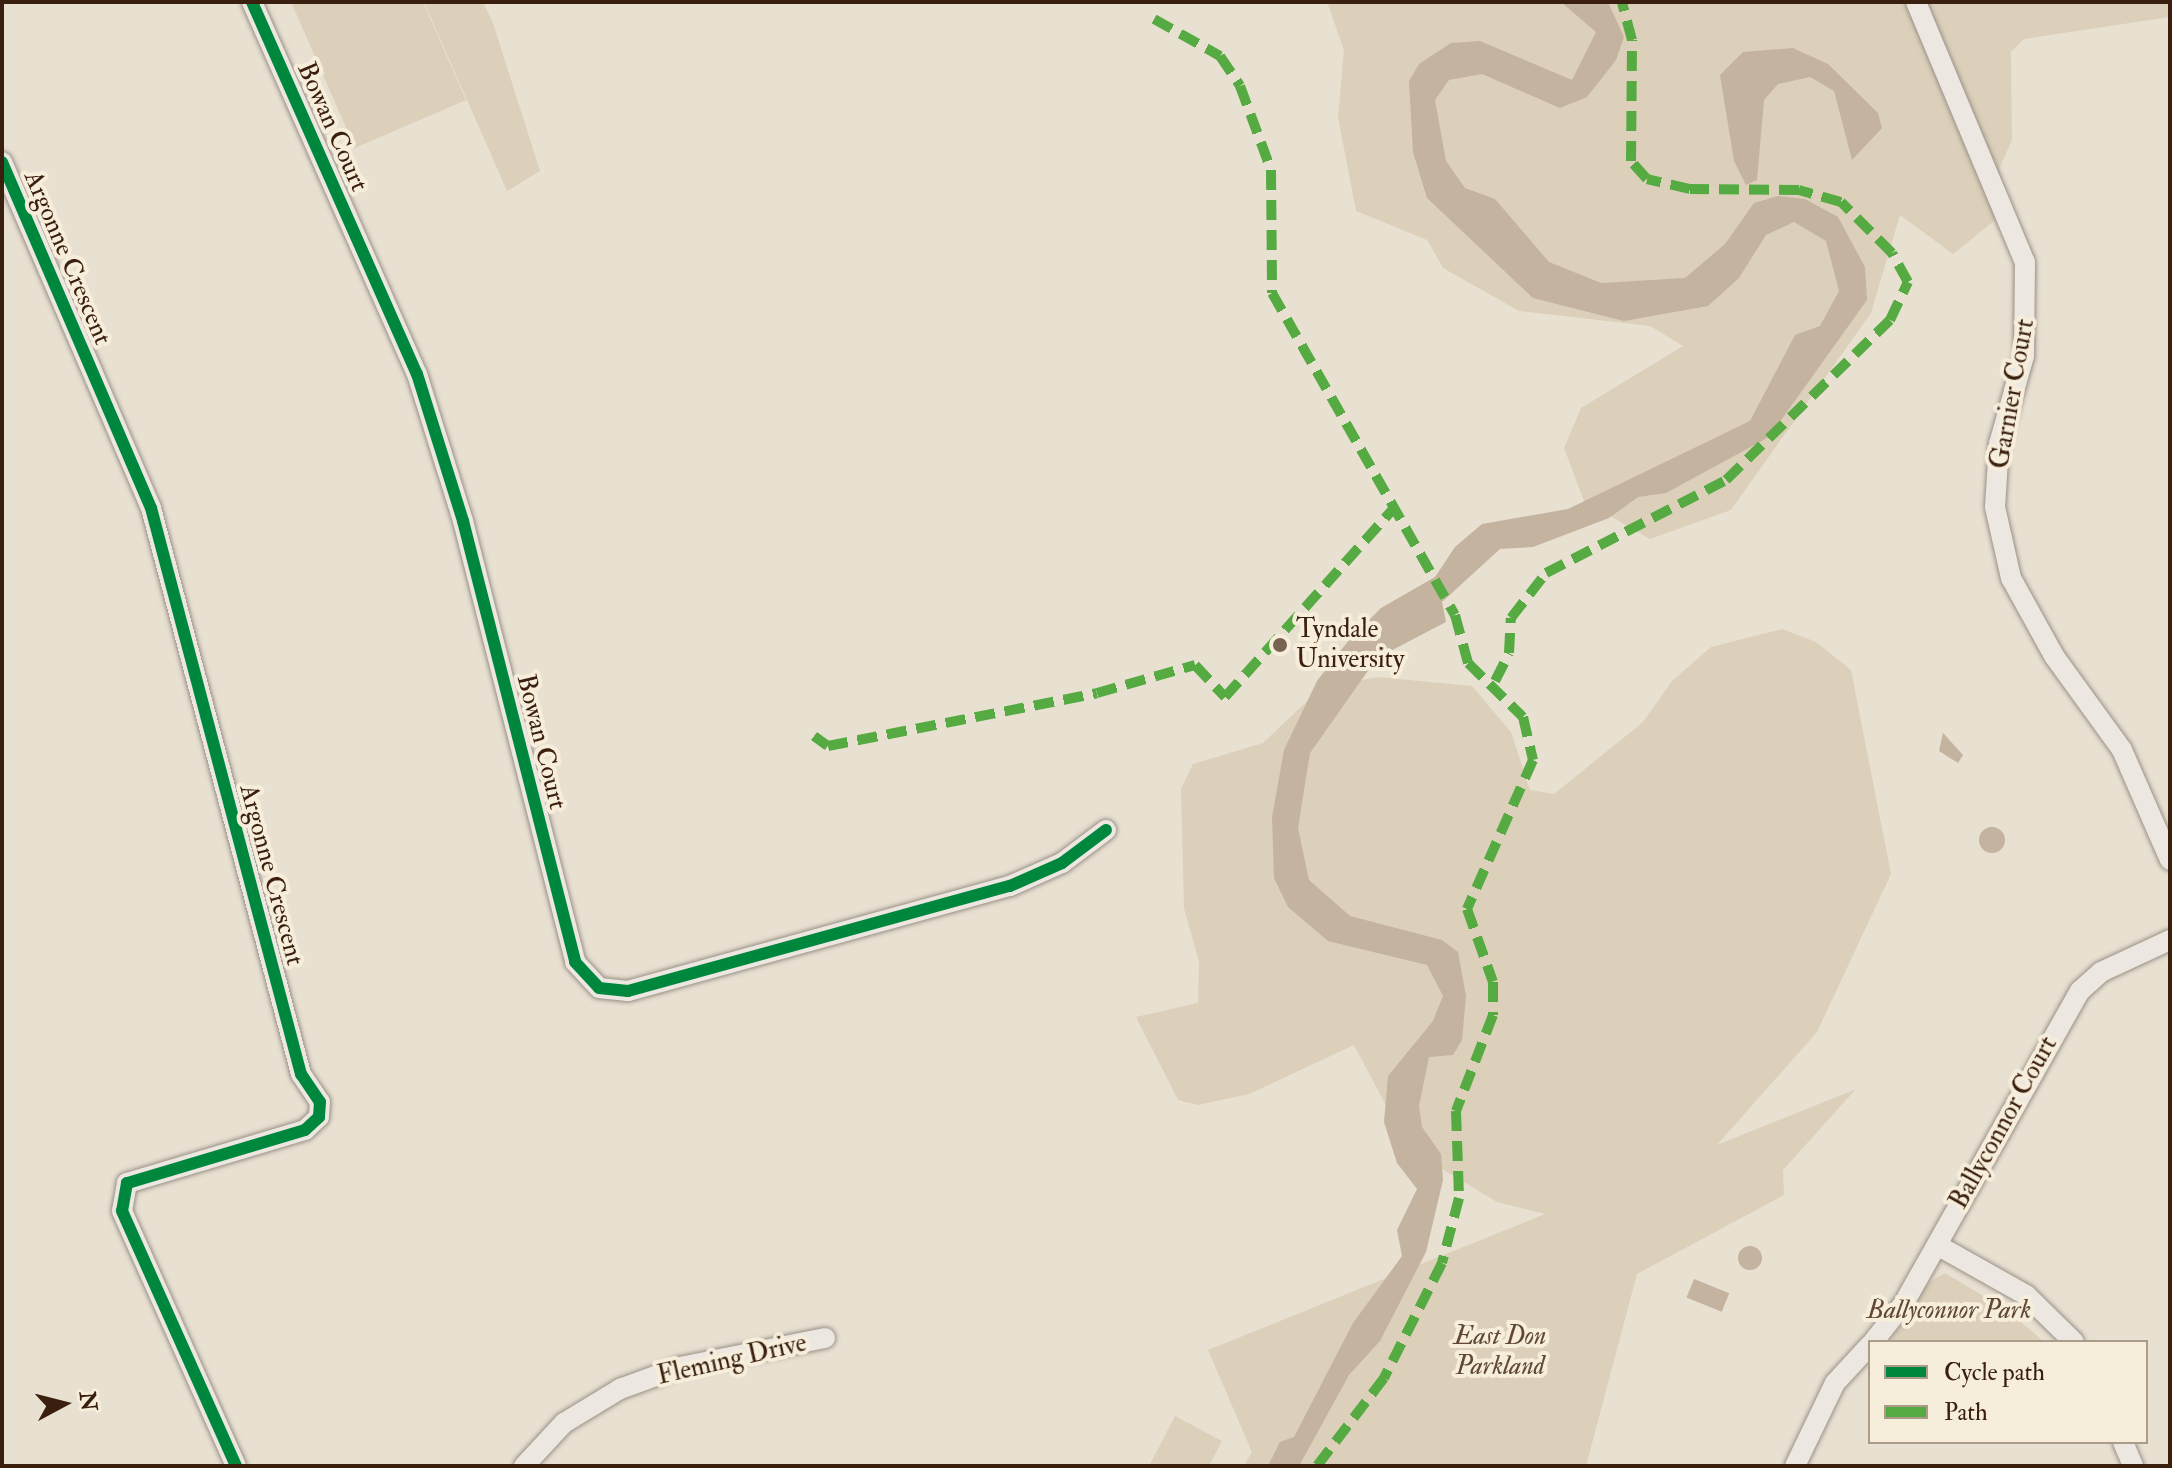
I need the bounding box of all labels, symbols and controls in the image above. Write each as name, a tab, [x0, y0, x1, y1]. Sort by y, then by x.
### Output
street label: Bowan Court	[290, 58, 374, 196]
street label: Argonne Crescent	[16, 166, 118, 350]
street label: Garnier Court	[1984, 317, 2042, 471]
place label: Tyndale University	[1296, 614, 1404, 676]
marker: Tyndale University	[1271, 636, 1289, 654]
street label: Bowan Court	[509, 671, 573, 813]
street label: Argonne Crescent	[232, 781, 310, 969]
street label: Ballyconnor Court	[1944, 1031, 2064, 1215]
park label: Ballyconnor Park	[1867, 1295, 2031, 1327]
park label: East Don Parkland	[1454, 1321, 1546, 1382]
street label: Fleming Drive	[654, 1328, 810, 1392]
legend	[1868, 1340, 2148, 1444]
text: Cycle path	[1944, 1357, 2045, 1388]
north arrow	[24, 1364, 104, 1444]
text: N	[73, 1390, 103, 1413]
text: Path	[1944, 1397, 1988, 1428]

